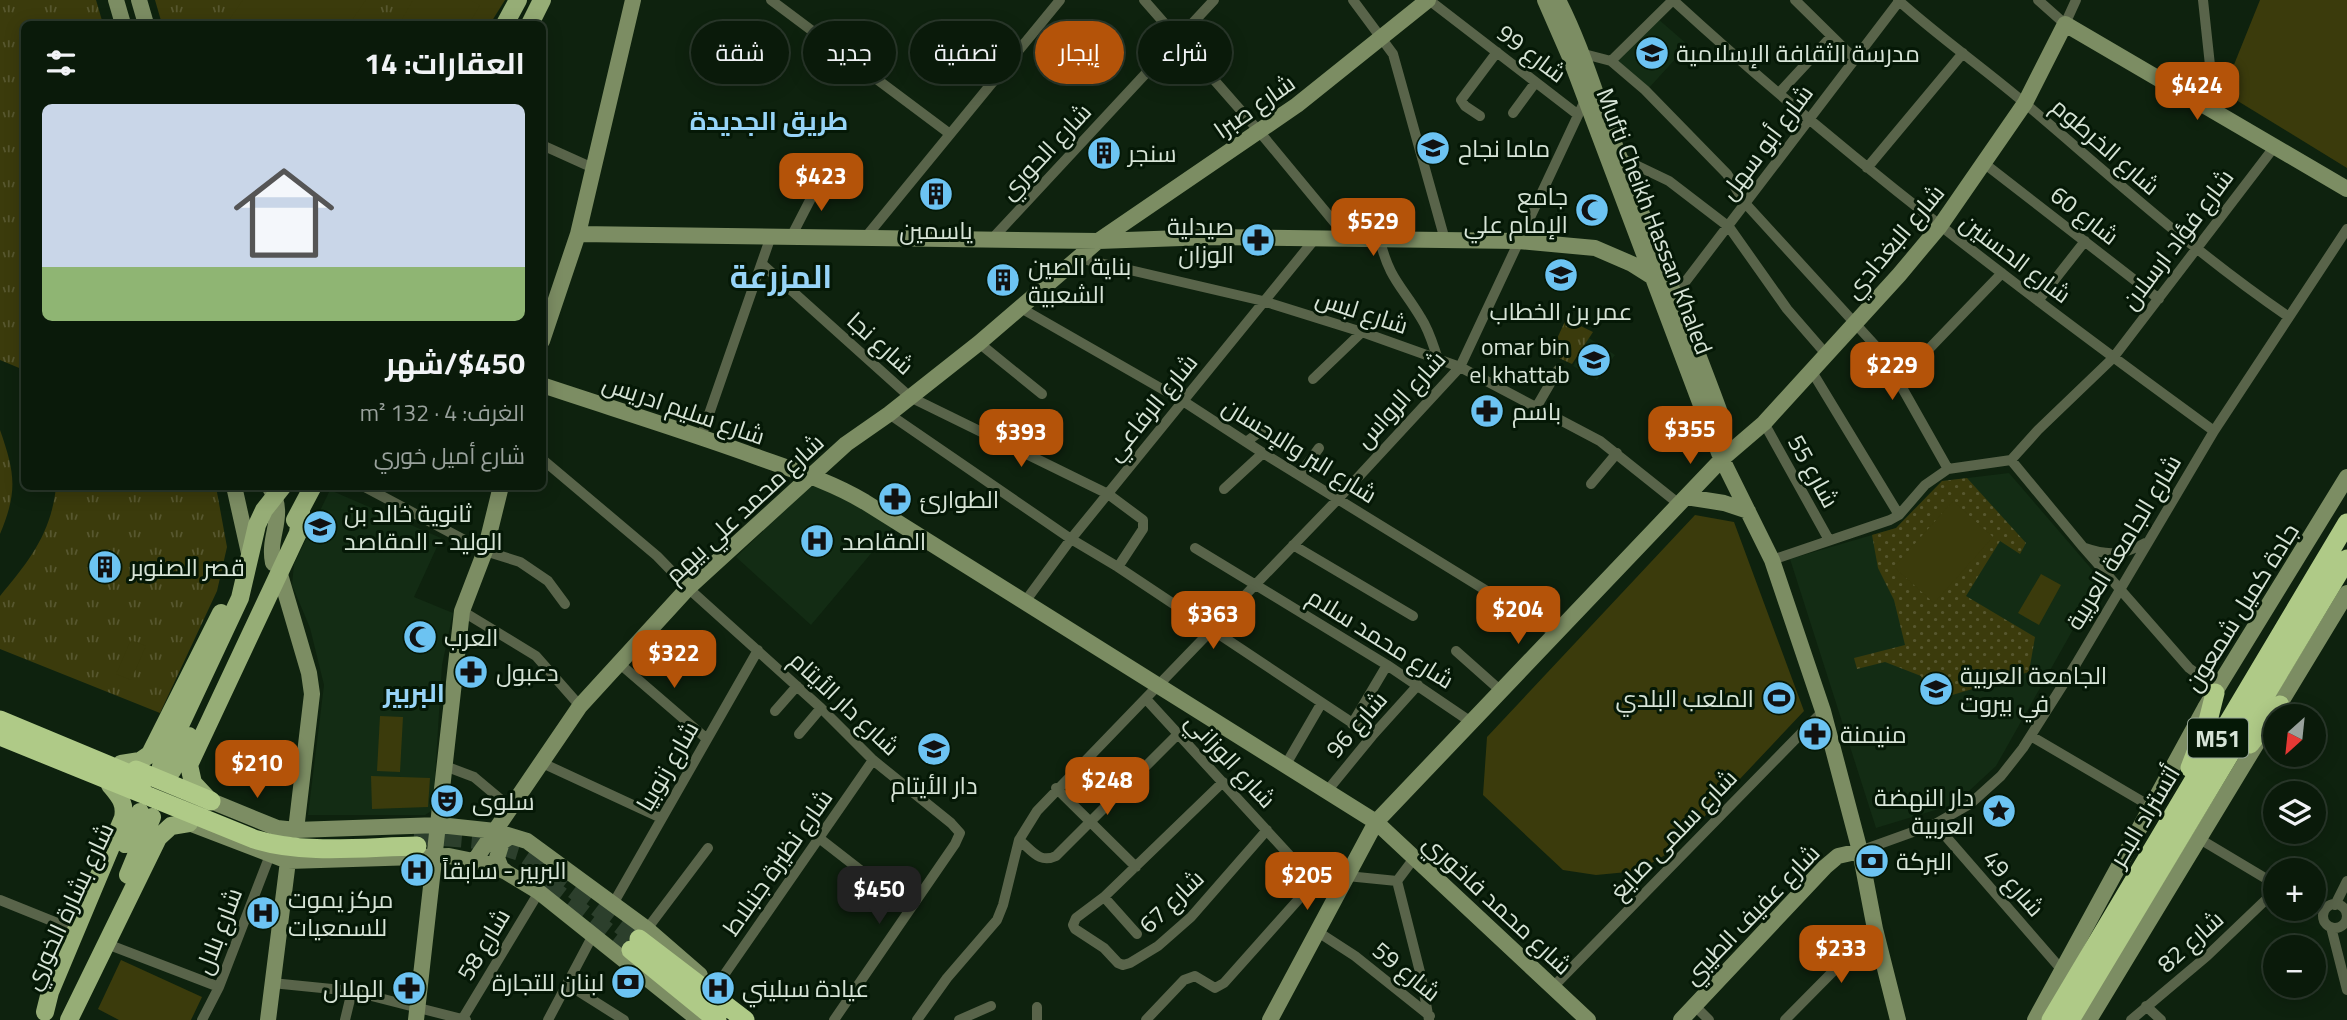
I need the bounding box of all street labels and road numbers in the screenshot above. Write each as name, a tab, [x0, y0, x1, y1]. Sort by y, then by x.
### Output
street label: شارع 99	[1490, 15, 1574, 91]
street label: شارع صبرا	[1206, 65, 1302, 147]
street label: شارع أبو سهل	[1711, 77, 1821, 207]
street label: Mufti Cheikh Hassan Khaled	[1588, 83, 1722, 359]
street label: شارع الخرطوم	[2044, 89, 2168, 203]
street label: شارع الحوري	[991, 94, 1100, 208]
street label: شارع فؤاد ارسلان	[2112, 161, 2242, 317]
street label: شارع البغدادي	[1835, 176, 1953, 307]
street label: شارع 60	[2043, 177, 2127, 253]
street label: شارع الحسنين	[1953, 204, 2079, 312]
street label: شارع لبس	[1311, 279, 1413, 343]
street label: شارع نجا	[839, 303, 923, 383]
street label: شارع الرواس	[1346, 342, 1454, 456]
street label: شارع الرفاعي	[1096, 346, 1207, 470]
street label: شارع سليم ادريس	[598, 364, 770, 454]
street label: شارع البر والإحسان	[1216, 388, 1384, 512]
street label: شارع محمد علي بيهم	[656, 425, 833, 593]
street label: شارع 55	[1779, 428, 1849, 514]
street label: شارع الجامعة العربية	[2056, 447, 2190, 637]
street label: جادة كميل شمعون	[2175, 516, 2307, 698]
street label: شارع محمد سلام	[1301, 578, 1461, 698]
street label: شارع دار الأيتام	[782, 642, 908, 764]
street label: شارع 96	[1317, 683, 1395, 765]
street label: شارع الوزاني	[1176, 704, 1285, 817]
street label: شارع زنوبيا	[627, 714, 707, 818]
road number: M51	[2188, 718, 2248, 758]
street label: أتستراد البحر	[2098, 758, 2188, 875]
street label: شارع سلمى صايغ	[1601, 760, 1745, 908]
street label: شارع نظيرة جنبلاط	[713, 781, 841, 943]
street label: شارع بشارة الخوري	[13, 816, 123, 996]
street label: شارع محمد فاخوري	[1415, 825, 1581, 984]
street label: شارع عفيف الطيبي	[1674, 835, 1829, 994]
street label: شارع 49	[1975, 842, 2053, 924]
street label: شارع 67	[1130, 861, 1212, 941]
street label: شارع بلال	[185, 882, 251, 980]
street label: شارع 58	[447, 901, 519, 987]
street label: شارع 82	[2149, 901, 2231, 981]
street label: شارع 59	[1365, 932, 1449, 1010]

